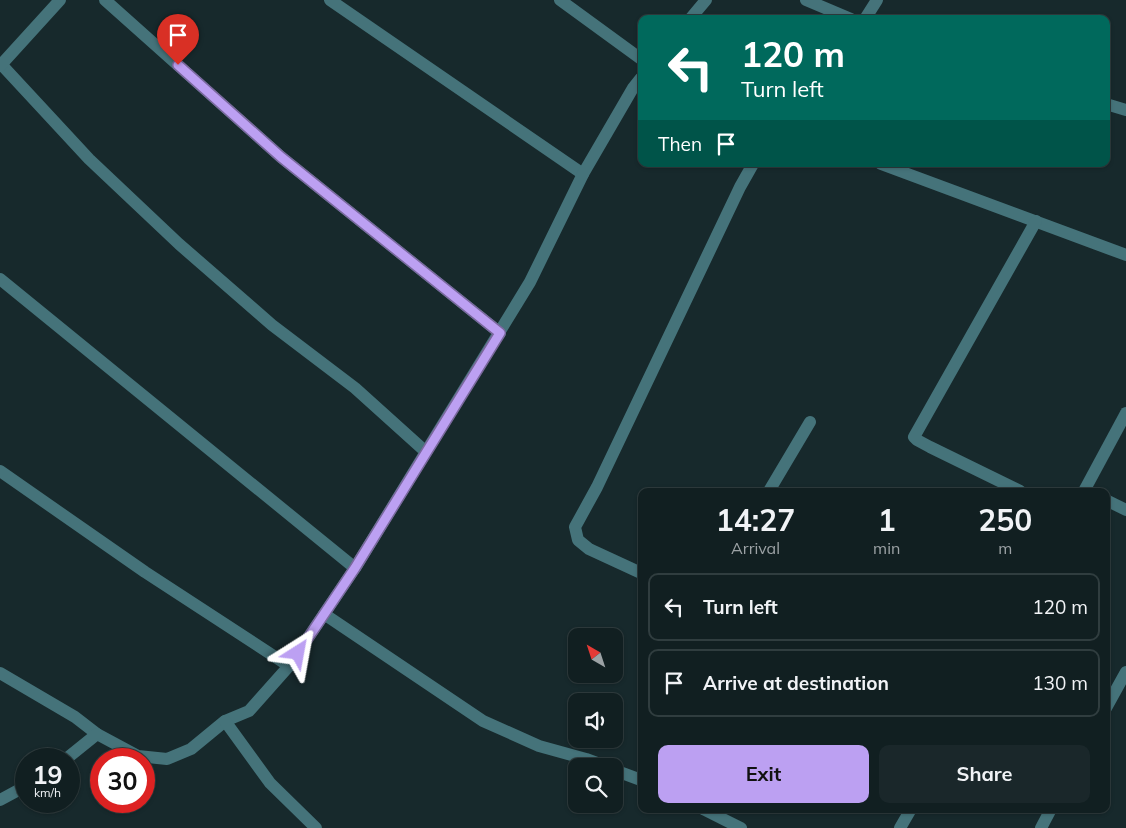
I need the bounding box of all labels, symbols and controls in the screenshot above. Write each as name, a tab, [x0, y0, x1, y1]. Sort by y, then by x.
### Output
pin	[157, 14, 199, 65]
icon: arrive	[164, 21, 192, 49]
text: 120 m	[741, 32, 845, 76]
icon: left	[658, 35, 723, 100]
text: Turn left	[741, 75, 824, 103]
icon: arrive	[712, 130, 740, 158]
text: Then	[658, 132, 702, 156]
text: 14:27	[716, 501, 795, 539]
text: 1	[878, 501, 896, 539]
text: 250	[978, 501, 1032, 539]
text: Arrival	[731, 538, 780, 558]
text: min	[873, 538, 900, 558]
text: m	[998, 538, 1012, 558]
icon: left	[660, 593, 688, 621]
text: Turn left	[703, 595, 778, 619]
text: 120 m	[1032, 595, 1088, 619]
position arrow	[271, 626, 323, 678]
north arrow	[568, 628, 622, 682]
map controls	[568, 628, 623, 813]
icon: arrive	[660, 669, 688, 697]
text: Arrive at destination	[703, 671, 889, 695]
text: 130 m	[1032, 671, 1088, 695]
button: sound	[568, 693, 623, 748]
button: Exit	[658, 745, 869, 803]
button: Share	[879, 745, 1090, 803]
speed limit sign: 30	[90, 748, 155, 813]
button: search	[568, 758, 623, 813]
text: 19	[32, 759, 63, 790]
text: km/h	[34, 785, 61, 800]

